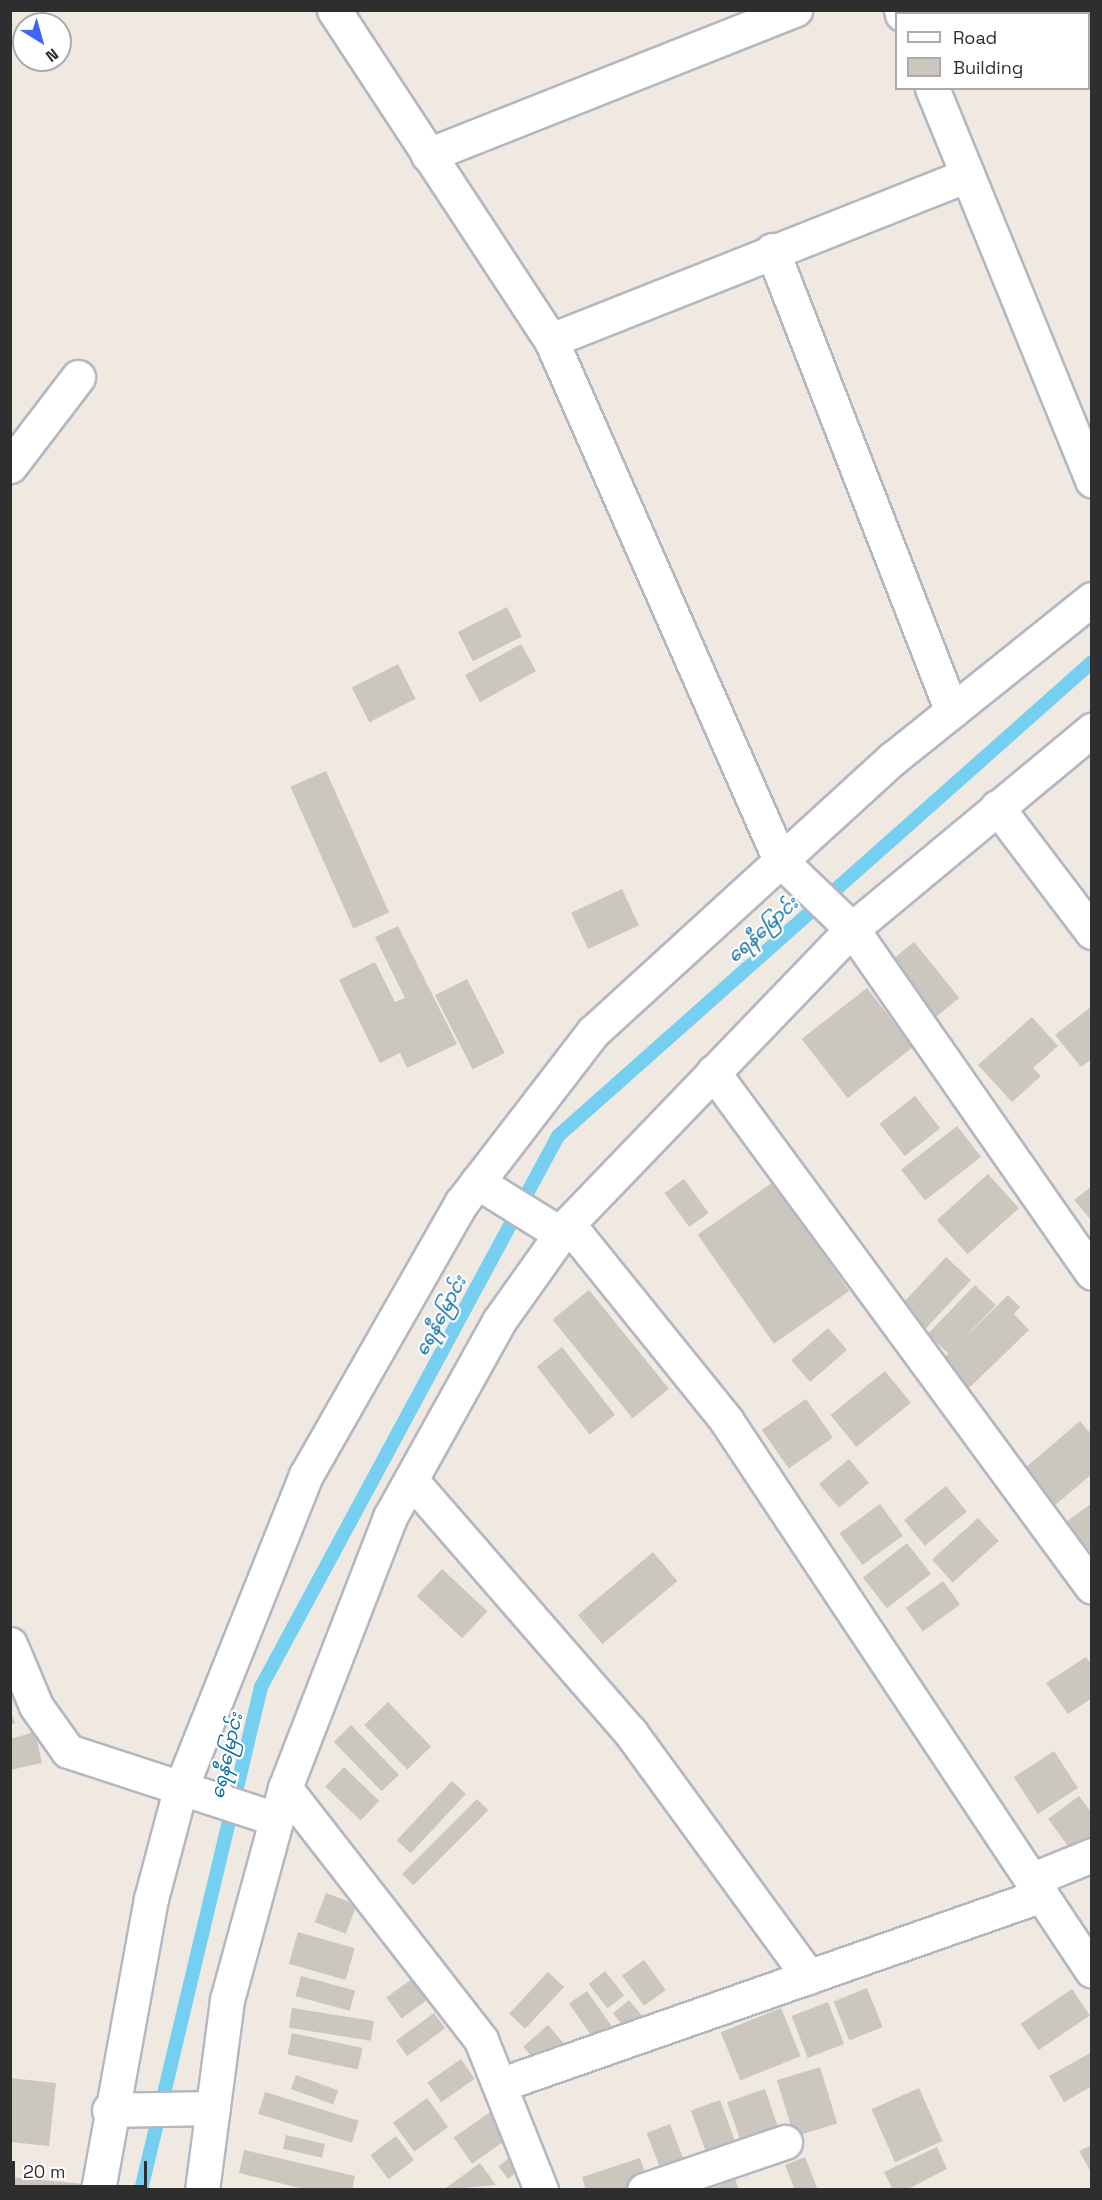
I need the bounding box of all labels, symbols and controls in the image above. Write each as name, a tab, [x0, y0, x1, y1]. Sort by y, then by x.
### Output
north arrow	[12, 12, 72, 72]
legend	[895, 12, 1090, 90]
text: Road	[953, 26, 997, 49]
text: N	[41, 44, 63, 67]
text: Building	[953, 56, 1023, 79]
water label: ရေနီမြောင်း	[723, 893, 803, 967]
water label: ရေနီမြောင်း	[411, 1272, 471, 1360]
water label: ရေနီမြောင်း	[207, 1711, 247, 1801]
scale bar	[15, 2149, 150, 2187]
text: 20 m	[23, 2160, 66, 2183]

